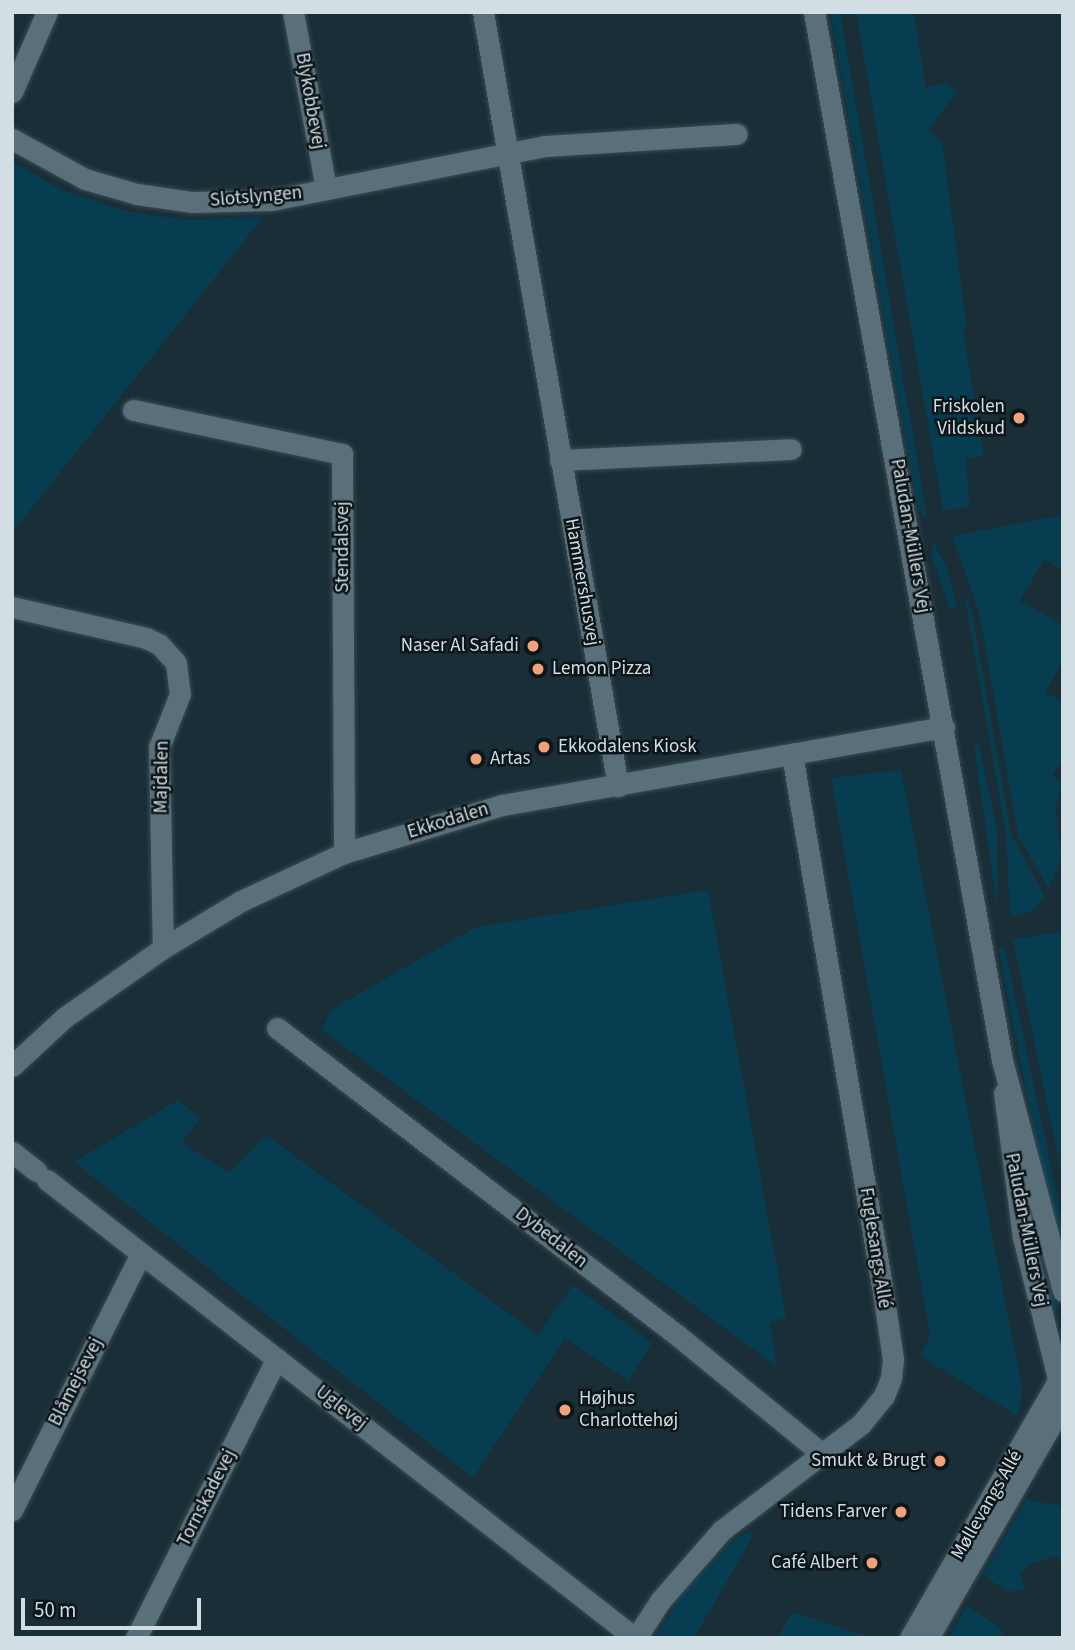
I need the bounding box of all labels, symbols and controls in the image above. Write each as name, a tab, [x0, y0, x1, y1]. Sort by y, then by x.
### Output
street label: Blykobbevej	[290, 51, 330, 151]
street label: Slotslyngen	[209, 182, 303, 212]
place label: Friskolen Vildskud	[933, 396, 1005, 440]
marker: Friskolen Vildskud	[1011, 410, 1027, 426]
street label: Paludan-Müllers Vej	[885, 457, 935, 615]
street label: Stendalsvej	[332, 501, 354, 593]
street label: Hammershusvej	[560, 517, 604, 647]
place label: Naser Al Safadi	[401, 635, 519, 657]
marker: Naser Al Safadi	[525, 638, 541, 654]
place label: Lemon Pizza	[552, 658, 651, 680]
marker: Lemon Pizza	[530, 661, 546, 677]
place label: Ekkodalens Kiosk	[558, 736, 697, 758]
marker: Ekkodalens Kiosk	[536, 739, 552, 755]
street label: Majdalen	[150, 740, 174, 814]
place label: Artas	[490, 748, 530, 770]
marker: Artas	[468, 751, 484, 767]
street label: Ekkodalen	[405, 798, 491, 844]
street label: Paludan-Müllers Vej	[1000, 1151, 1052, 1309]
street label: Fuglesangs Allé	[854, 1186, 896, 1310]
street label: Dybedalen	[510, 1203, 592, 1273]
street label: Blåmejsevej	[44, 1334, 108, 1430]
street label: Uglevej	[311, 1381, 371, 1435]
place label: Højhus Charlottehøj	[579, 1388, 678, 1432]
marker: Højhus Charlottehøj	[557, 1402, 573, 1418]
street label: Tornskadevej	[173, 1446, 241, 1550]
street label: Møllevangs Allé	[946, 1446, 1028, 1564]
place label: Smukt & Brugt	[811, 1450, 926, 1472]
marker: Smukt & Brugt	[932, 1453, 948, 1469]
place label: Tidens Farver	[780, 1501, 887, 1523]
marker: Tidens Farver	[893, 1504, 909, 1520]
place label: Café Albert	[771, 1552, 858, 1574]
marker: Café Albert	[864, 1555, 880, 1571]
scale bar	[24, 1584, 205, 1628]
text: 50 m	[34, 1595, 76, 1625]

